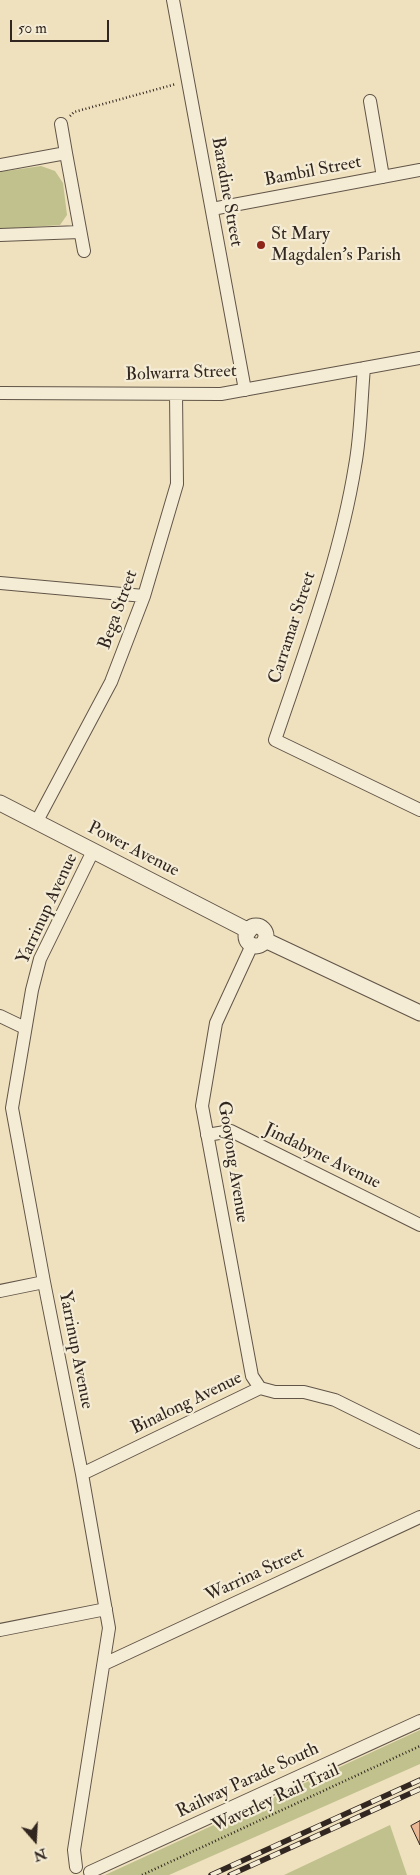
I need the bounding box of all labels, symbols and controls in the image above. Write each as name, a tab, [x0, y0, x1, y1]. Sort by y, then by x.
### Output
scale bar	[12, 10, 111, 42]
text: 50 m	[18, 19, 47, 38]
street label: Baradine Street	[206, 136, 246, 248]
street label: Bambil Street	[263, 152, 363, 192]
place label: St Mary Magdalen's Parish	[271, 224, 401, 266]
marker: St Mary Magdalen's Parish	[255, 239, 267, 251]
street label: Bolwarra Street	[125, 361, 237, 387]
street label: Bega Street	[95, 567, 143, 653]
street label: Carramar Street	[265, 569, 321, 687]
street label: Power Avenue	[84, 818, 182, 882]
street label: Yarrinup Avenue	[13, 850, 83, 968]
street label: Gooyong Avenue	[212, 1100, 252, 1224]
street label: Jindabyne Avenue	[260, 1119, 384, 1195]
street label: Yarrinup Avenue	[53, 1289, 97, 1411]
street label: Binalong Avenue	[128, 1368, 246, 1440]
street label: Warrina Street	[202, 1543, 308, 1607]
street label: Railway Parade South	[173, 1739, 323, 1823]
street label: Waverley Rail Trail	[209, 1760, 343, 1838]
north arrow	[10, 1815, 60, 1865]
text: N	[31, 1845, 49, 1865]

